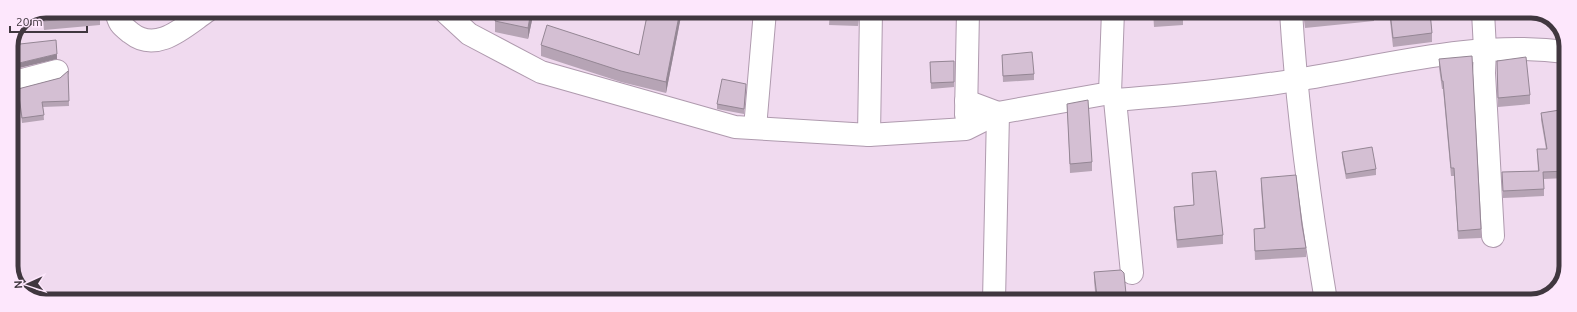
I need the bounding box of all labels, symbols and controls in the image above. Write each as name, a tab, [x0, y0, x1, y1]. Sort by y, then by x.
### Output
scale bar	[10, 8, 87, 34]
text: 20 m	[16, 15, 43, 28]
north arrow	[8, 264, 48, 304]
text: N	[12, 280, 24, 289]

